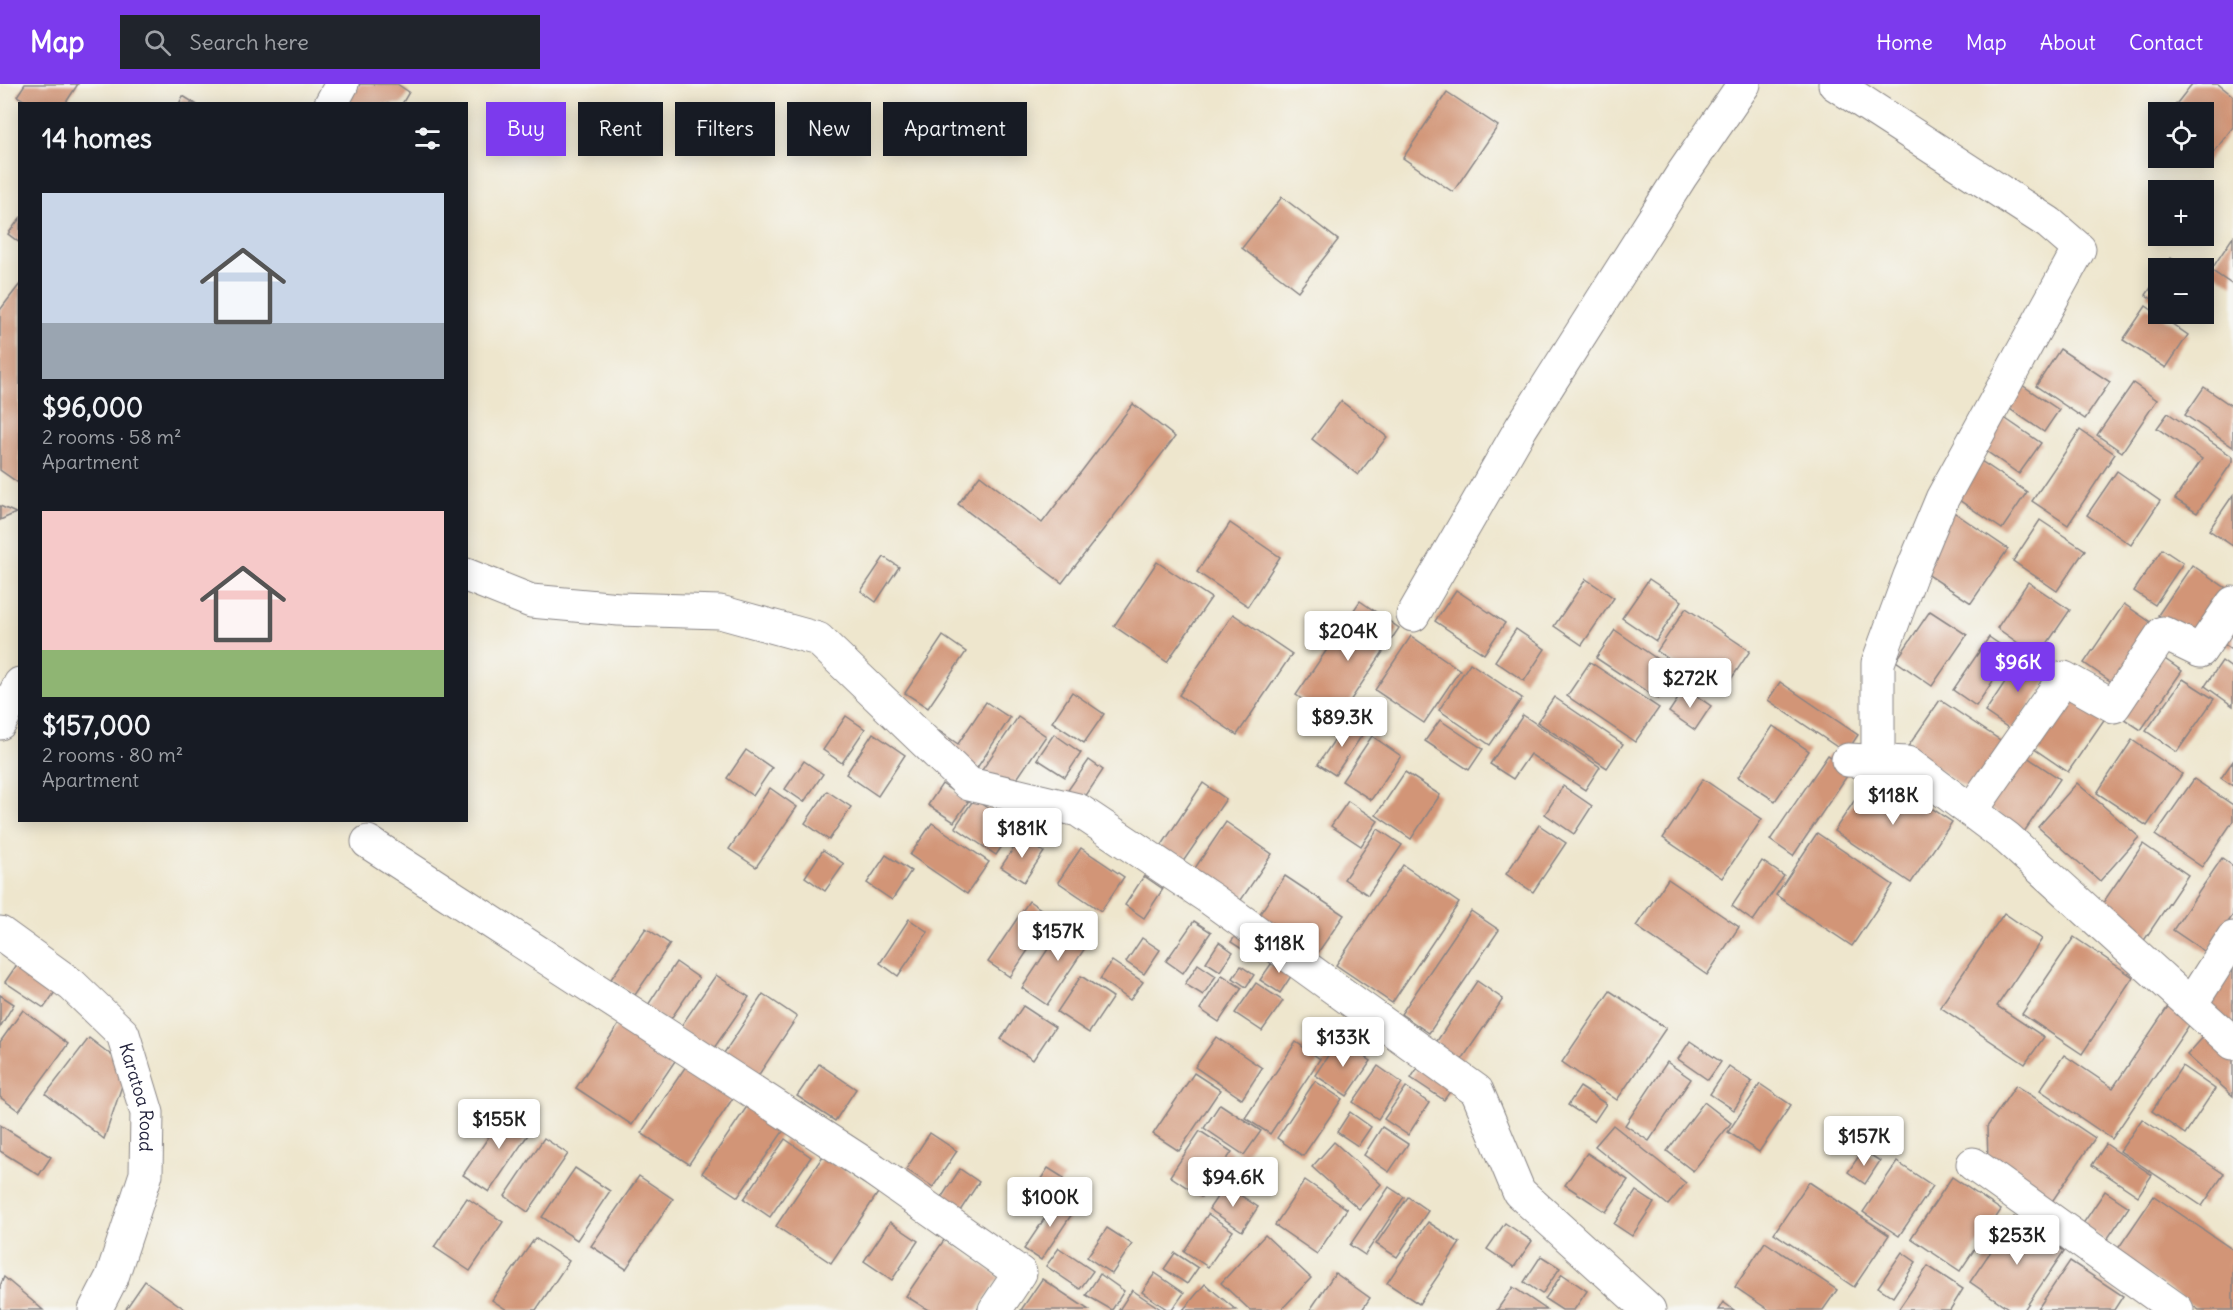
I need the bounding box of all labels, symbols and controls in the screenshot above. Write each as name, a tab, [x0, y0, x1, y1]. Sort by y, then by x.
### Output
search box	[120, 15, 540, 69]
text: Map	[30, 24, 84, 60]
icon: search	[141, 26, 174, 59]
text: Search here	[189, 28, 309, 56]
text: Home	[1876, 29, 1933, 56]
text: Map	[1966, 29, 2007, 56]
text: About	[2040, 29, 2096, 56]
text: Contact	[2129, 29, 2203, 56]
chip: Buy	[486, 102, 566, 156]
chip: Rent	[578, 102, 663, 156]
chip: Filters	[675, 102, 775, 156]
chip: New	[787, 102, 871, 156]
chip: Apartment	[883, 102, 1027, 156]
map controls	[2148, 102, 2214, 324]
button: locate	[2148, 102, 2214, 168]
text: 14 homes	[42, 122, 152, 155]
icon: filters	[411, 122, 444, 155]
button: +	[2148, 180, 2214, 246]
icon: home	[189, 232, 297, 340]
button: −	[2148, 258, 2214, 324]
text: $96,000	[42, 391, 143, 424]
text: 2 rooms · 58 m²	[42, 424, 182, 449]
text: Apartment	[42, 449, 139, 474]
icon: home	[189, 550, 297, 658]
pin: $204K	[1306, 611, 1390, 662]
text: $204K	[1318, 618, 1378, 643]
pin: $96K	[1982, 642, 2054, 693]
text: $96K	[1995, 649, 2041, 674]
pin: $272K	[1648, 658, 1732, 709]
text: $272K	[1662, 665, 1718, 690]
pin: $89.3K	[1293, 697, 1391, 748]
text: $89.3K	[1311, 704, 1373, 729]
text: $157,000	[42, 709, 151, 742]
text: 2 rooms · 80 m²	[42, 742, 183, 767]
text: Apartment	[42, 767, 139, 792]
pin: $118K	[1851, 775, 1935, 826]
text: $118K	[1868, 782, 1918, 807]
pin: $181K	[980, 808, 1064, 859]
text: $181K	[997, 815, 1047, 840]
pin: $157K	[1016, 911, 1100, 962]
text: $157K	[1032, 918, 1084, 943]
pin: $118K	[1237, 923, 1321, 974]
text: $118K	[1254, 930, 1304, 955]
pin: $133K	[1301, 1017, 1385, 1068]
text: $133K	[1316, 1024, 1370, 1049]
street label: Karatoa Road	[115, 1040, 159, 1152]
pin: $155K	[457, 1099, 541, 1150]
text: $155K	[472, 1106, 526, 1131]
pin: $157K	[1822, 1116, 1906, 1167]
text: $157K	[1838, 1123, 1890, 1148]
pin: $94.6K	[1184, 1157, 1282, 1208]
text: $94.6K	[1202, 1164, 1264, 1189]
pin: $100K	[1008, 1177, 1092, 1228]
text: $100K	[1021, 1184, 1079, 1209]
pin: $253K	[1975, 1215, 2059, 1266]
text: $253K	[1988, 1222, 2046, 1247]

